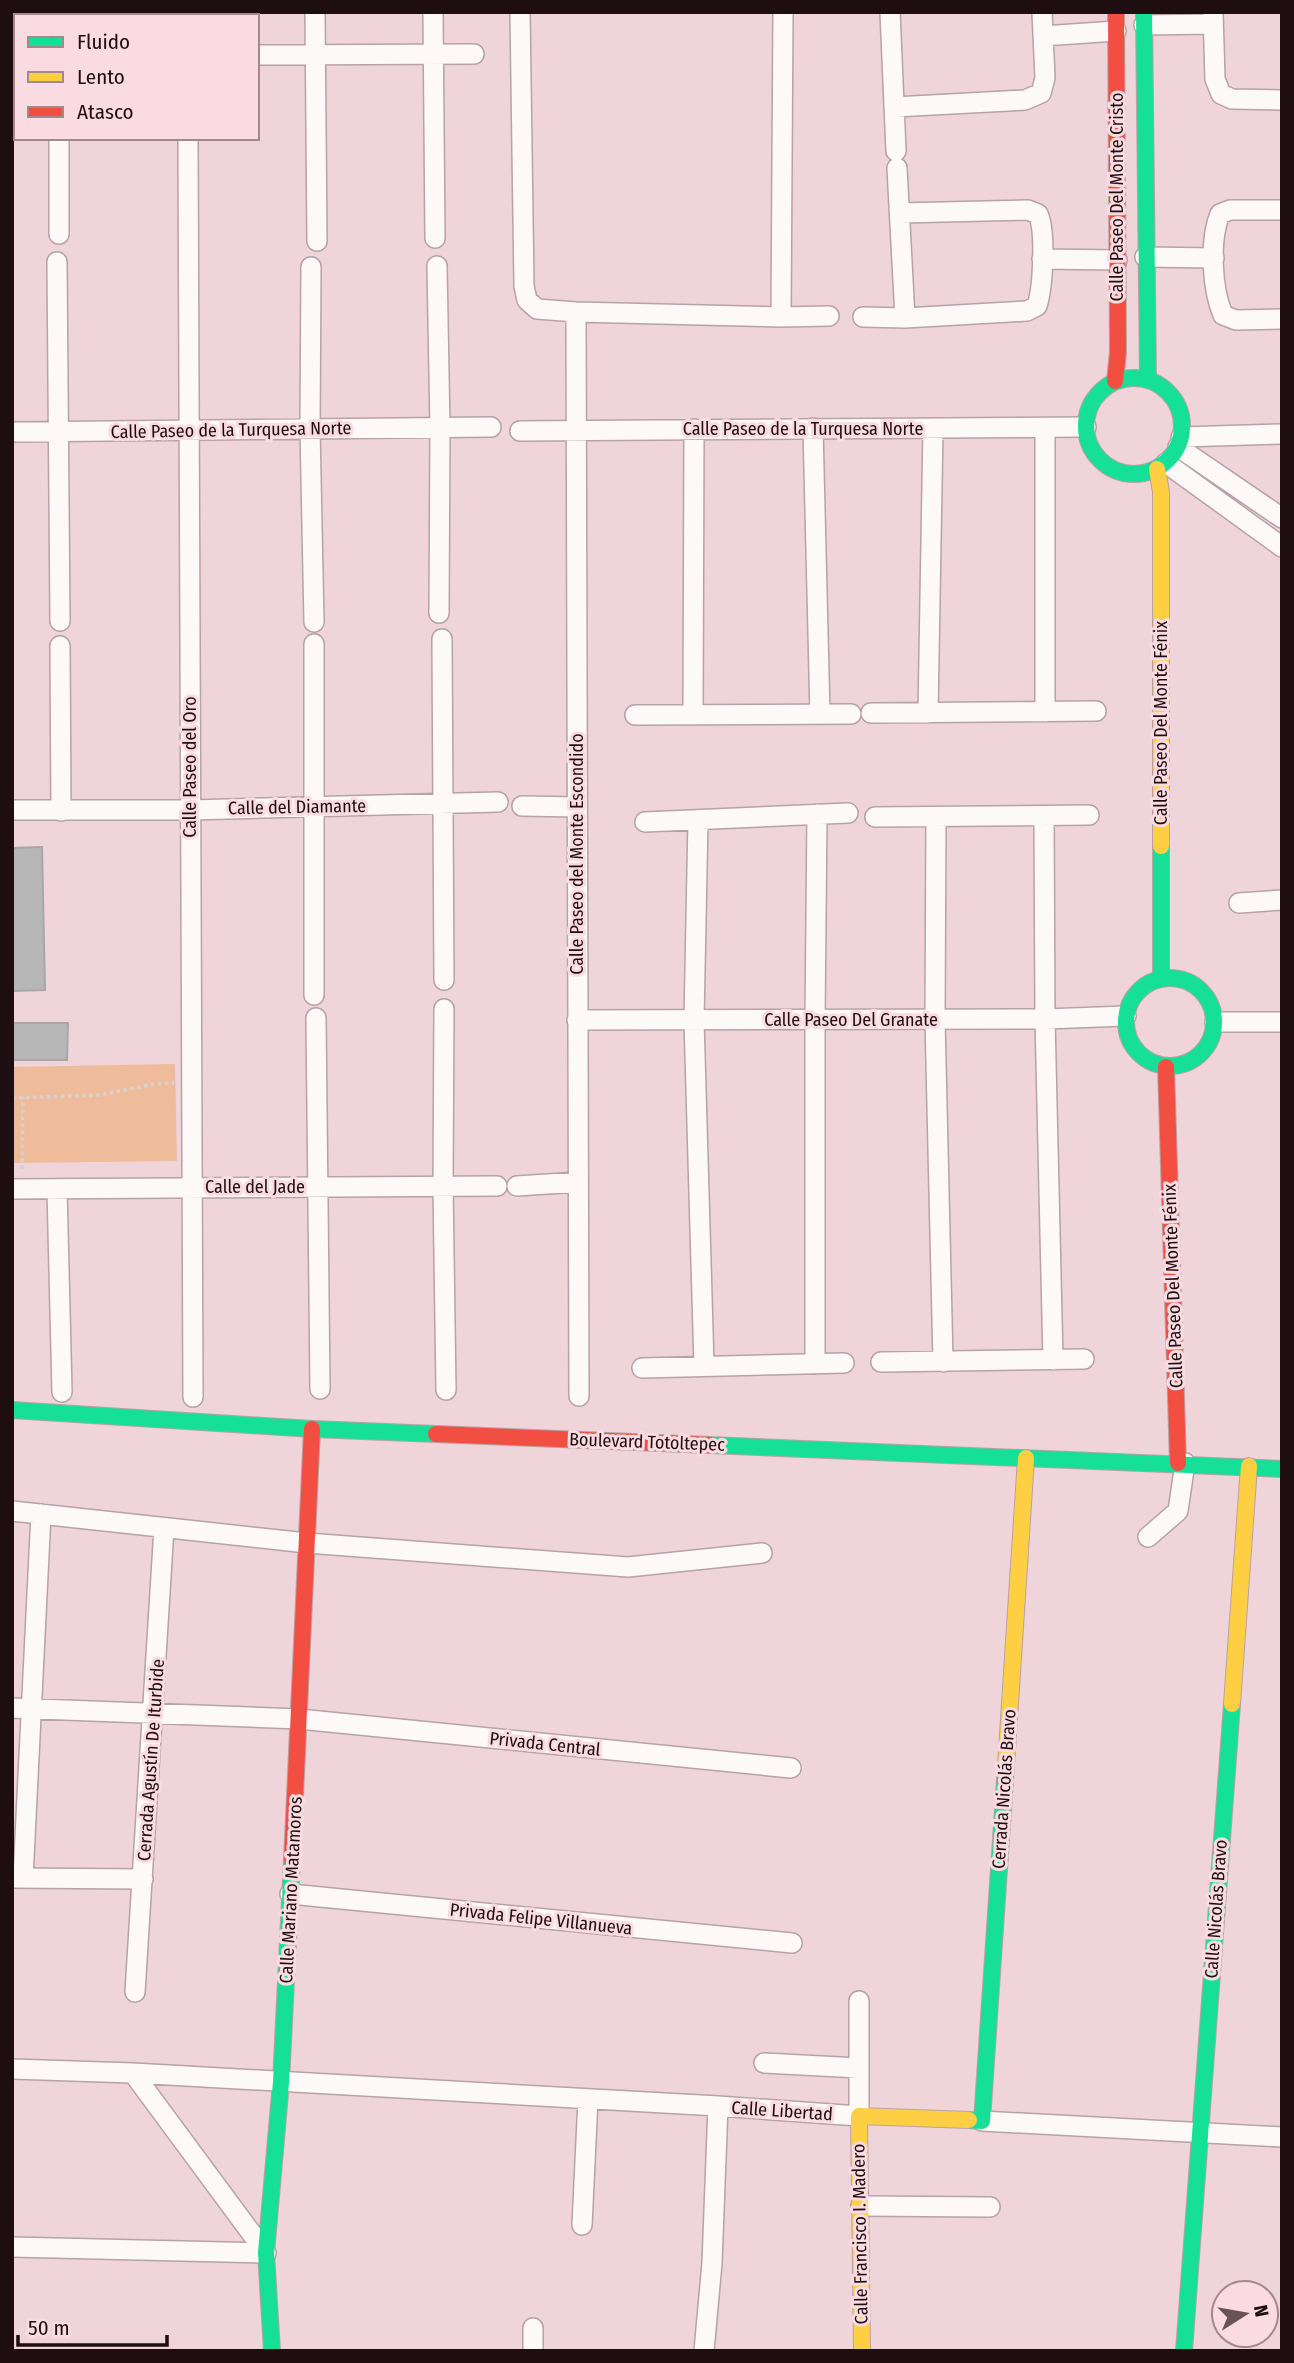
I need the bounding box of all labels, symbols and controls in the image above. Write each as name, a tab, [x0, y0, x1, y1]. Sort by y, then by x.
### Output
legend	[14, 14, 259, 140]
text: Fluido	[77, 29, 130, 55]
text: Lento	[77, 64, 125, 90]
street label: Calle Paseo Del Monte Cristo	[1106, 93, 1128, 301]
text: Atasco	[77, 99, 134, 125]
street label: Calle Paseo de la Turquesa Norte	[111, 417, 352, 443]
street label: Calle Paseo de la Turquesa Norte	[683, 418, 923, 440]
street label: Calle Paseo Del Monte Fénix	[1150, 621, 1172, 825]
street label: Calle Paseo del Oro	[179, 696, 201, 838]
street label: Calle Paseo del Monte Escondido	[566, 733, 588, 975]
street label: Calle del Diamante	[228, 795, 366, 819]
street label: Calle Paseo Del Granate	[764, 1009, 938, 1031]
street label: Calle del Jade	[205, 1176, 305, 1198]
street label: Calle Paseo Del Monte Fénix	[1158, 1183, 1188, 1389]
street label: Boulevard Totoltepec	[569, 1428, 726, 1456]
street label: Cerrada Agustín De Iturbide	[133, 1658, 169, 1862]
street label: Cerrada Nicolás Bravo	[987, 1708, 1021, 1870]
street label: Privada Central	[488, 1727, 602, 1761]
street label: Calle Mariano Matamoros	[275, 1796, 307, 1984]
street label: Calle Nicolás Bravo	[1200, 1839, 1232, 1979]
street label: Privada Felipe Villanueva	[449, 1898, 634, 1940]
street label: Calle Libertad	[731, 2096, 833, 2126]
street label: Calle Francisco I. Madero	[847, 2144, 873, 2324]
north arrow	[1210, 2279, 1280, 2349]
text: N	[1249, 2303, 1274, 2319]
scale bar	[18, 2304, 166, 2348]
text: 50 m	[28, 2315, 70, 2341]

